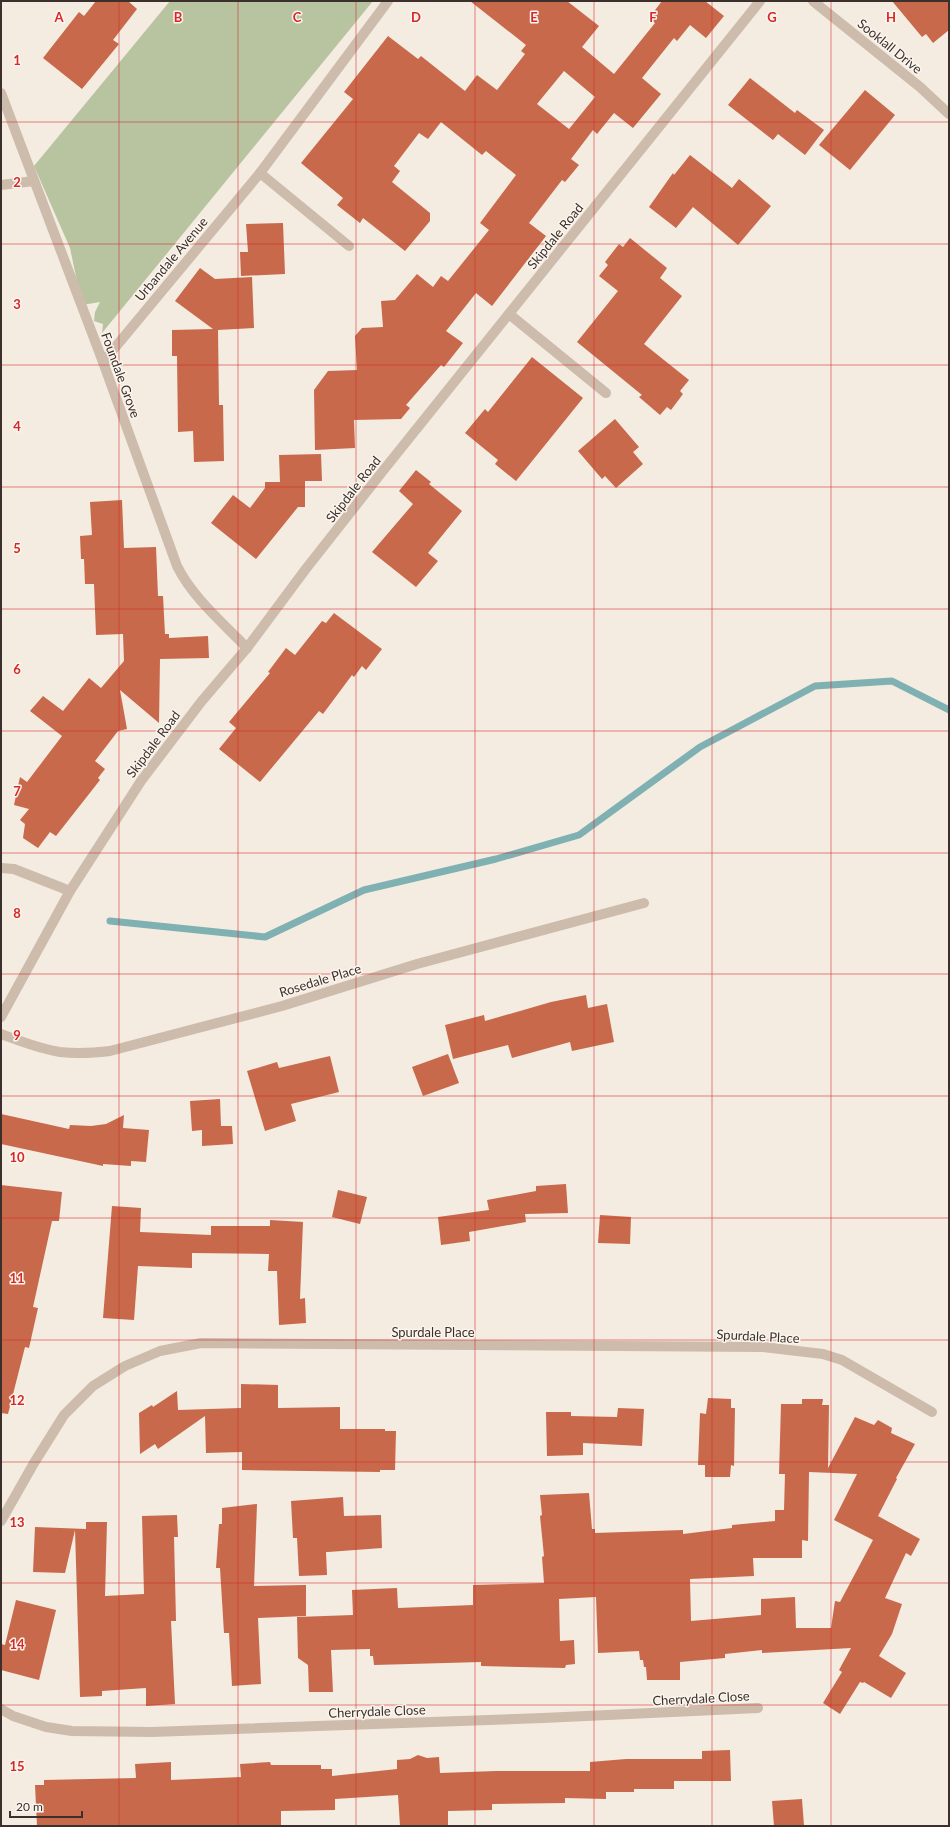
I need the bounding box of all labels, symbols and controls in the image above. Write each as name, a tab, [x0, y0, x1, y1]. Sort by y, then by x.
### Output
text: A	[53, 9, 64, 25]
text: B	[174, 9, 183, 25]
text: C	[293, 9, 302, 25]
text: D	[411, 9, 421, 25]
text: E	[530, 9, 538, 25]
text: F	[649, 9, 657, 25]
text: G	[767, 9, 777, 25]
text: H	[886, 9, 896, 25]
street label: Sooklall Drive	[855, 15, 926, 77]
text: 1	[13, 52, 21, 68]
text: 2	[13, 174, 21, 190]
street label: Skipdale Road	[524, 200, 586, 272]
street label: Urbandale Avenue	[131, 214, 211, 304]
text: 3	[13, 296, 21, 312]
street label: Foundale Grove	[98, 330, 144, 420]
text: 4	[13, 418, 21, 434]
street label: Skipdale Road	[322, 453, 384, 525]
text: 5	[13, 540, 21, 556]
text: 6	[13, 661, 21, 677]
street label: Skipdale Road	[123, 707, 183, 781]
text: 7	[13, 783, 21, 799]
text: 8	[13, 905, 21, 921]
street label: Rosedale Place	[277, 960, 363, 1000]
text: 9	[13, 1027, 21, 1043]
text: 10	[9, 1149, 25, 1165]
text: 11	[9, 1270, 25, 1286]
street label: Spurdale Place	[391, 1324, 475, 1340]
street label: Spurdale Place	[716, 1326, 800, 1346]
text: 12	[9, 1392, 25, 1408]
text: 13	[9, 1514, 25, 1530]
text: 14	[9, 1636, 25, 1652]
street label: Cherrydale Close	[652, 1687, 750, 1709]
street label: Cherrydale Close	[328, 1701, 426, 1721]
text: 15	[9, 1758, 25, 1774]
scale bar	[10, 1793, 82, 1819]
text: 20 m	[16, 1799, 43, 1814]

